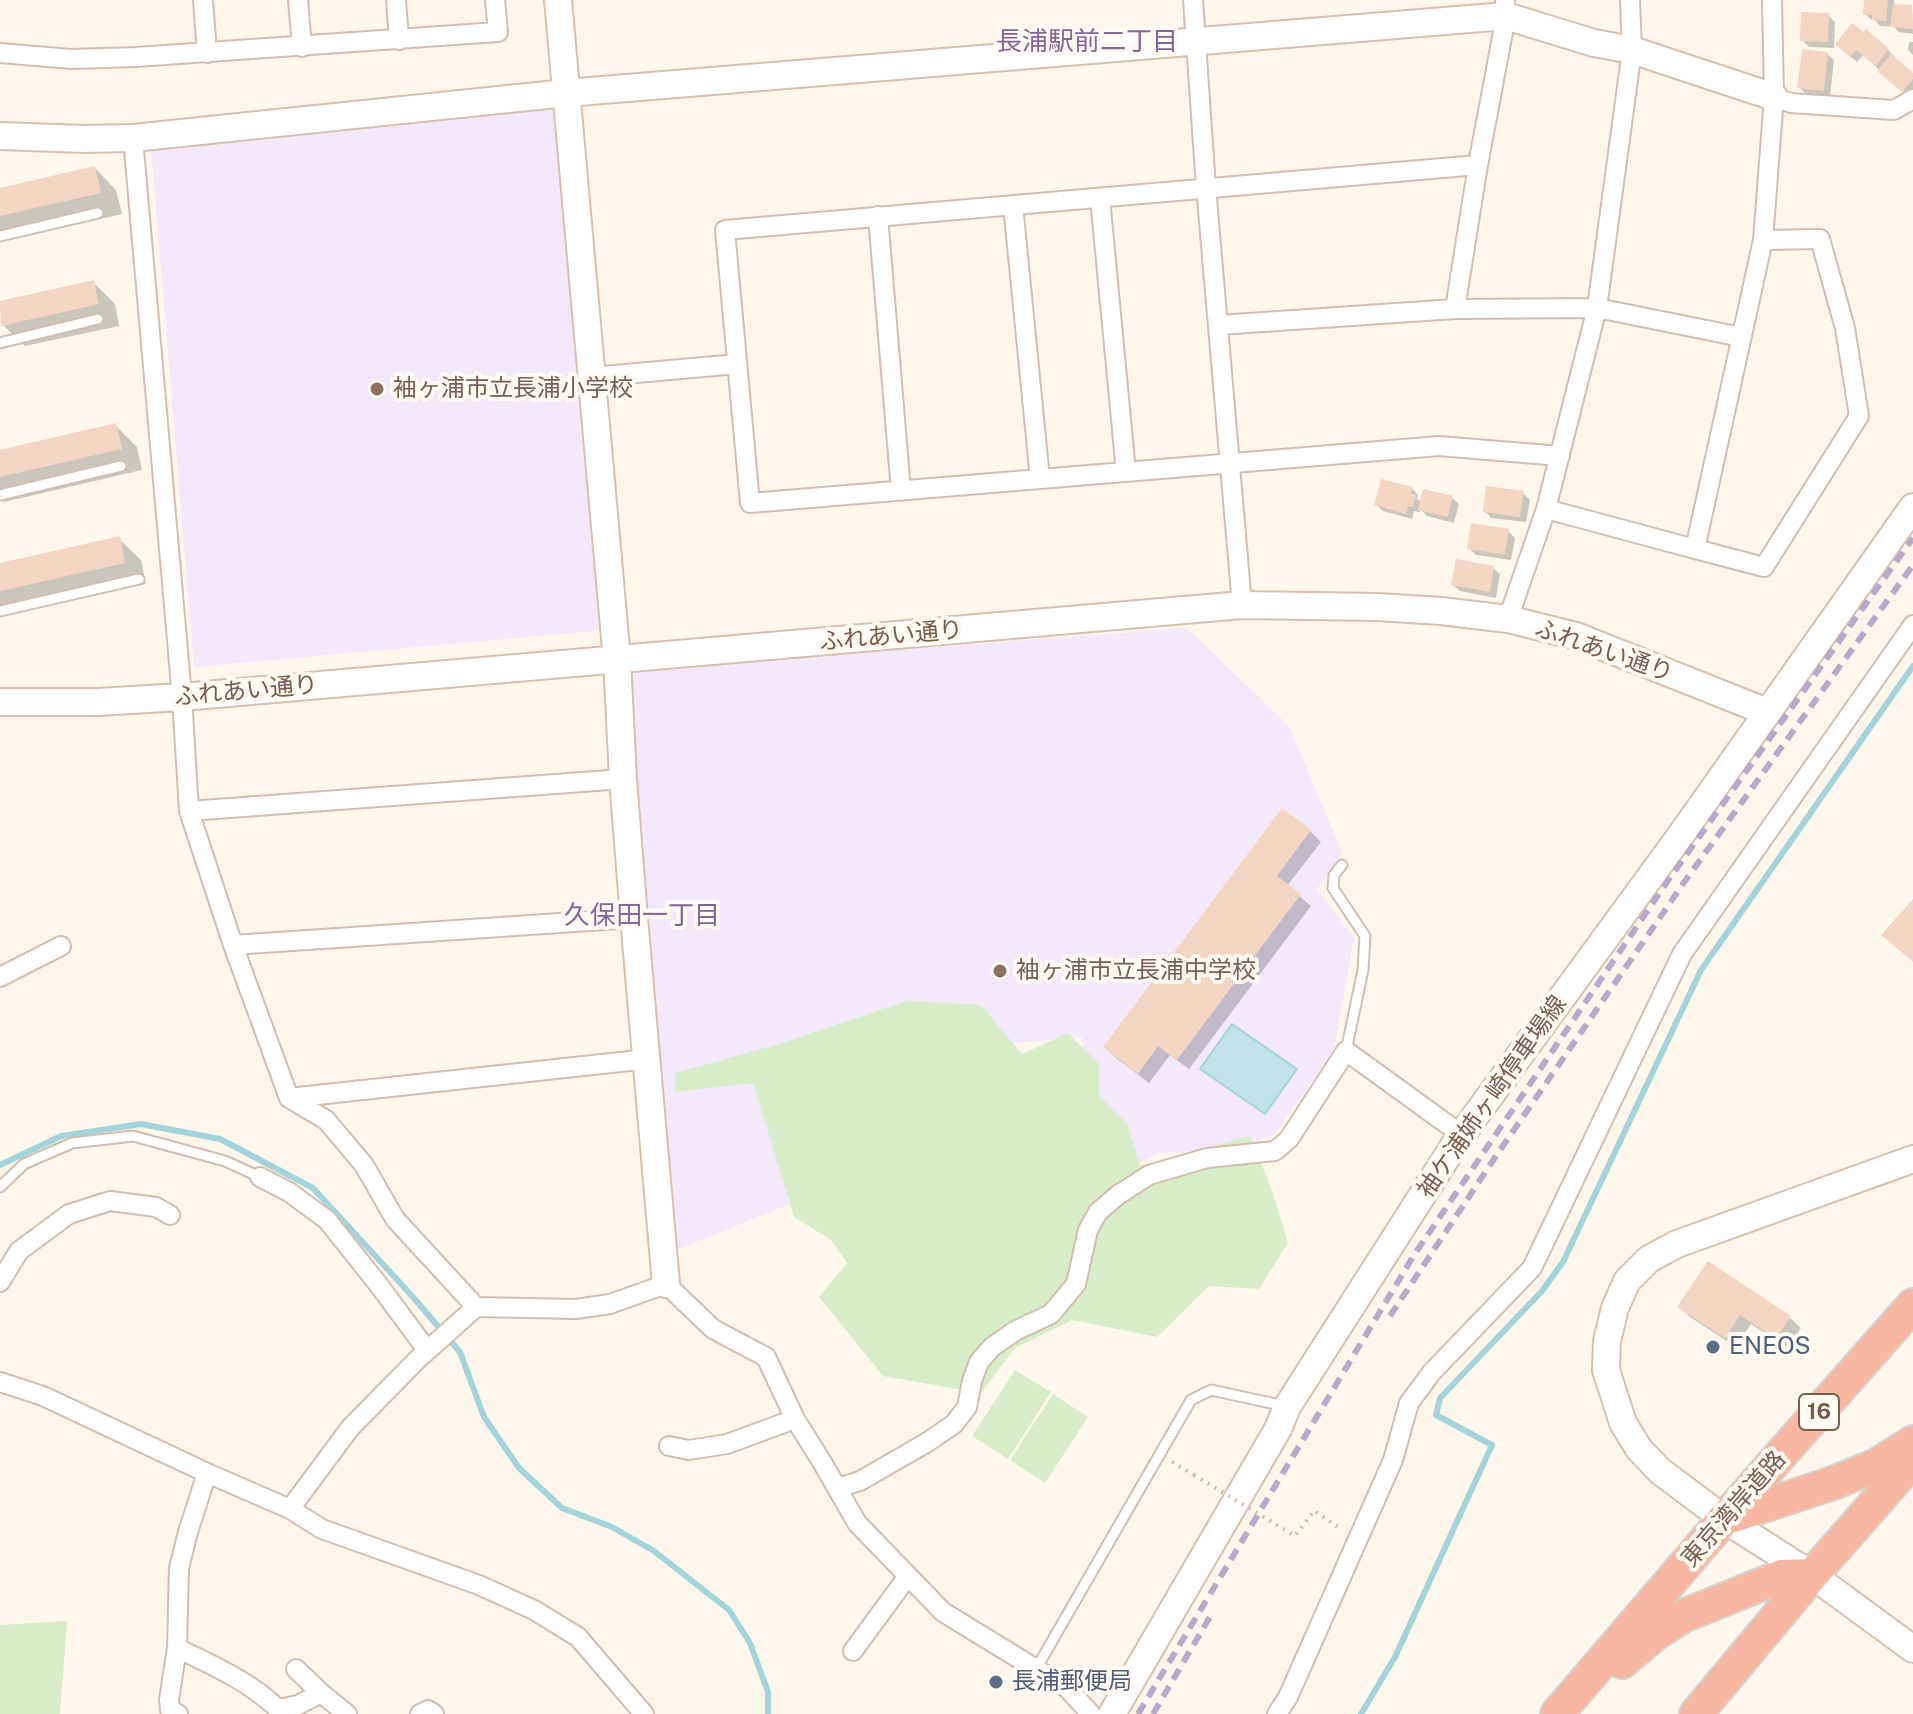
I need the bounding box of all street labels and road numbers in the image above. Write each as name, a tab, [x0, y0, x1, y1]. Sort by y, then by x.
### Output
street label: ふれあい通り	[1531, 614, 1677, 688]
street label: ふれあい通り	[818, 615, 964, 657]
street label: ふれあい通り	[173, 670, 319, 712]
street label: 袖ケ浦姉ヶ崎停車場線	[1411, 990, 1573, 1204]
road number: 16	[1799, 1394, 1839, 1430]
street label: 東京湾岸道路	[1676, 1445, 1792, 1573]

